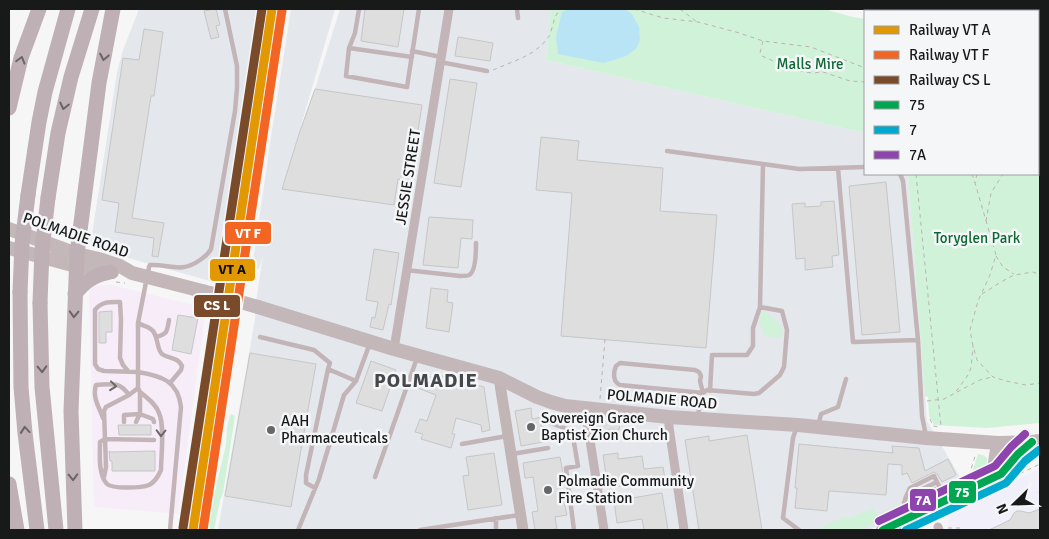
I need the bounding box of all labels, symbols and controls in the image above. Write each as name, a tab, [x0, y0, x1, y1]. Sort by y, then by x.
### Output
legend	[864, 10, 1039, 175]
text: Railway VT A	[909, 21, 991, 39]
text: Railway VT F	[909, 46, 990, 64]
one-way arrow	[99, 52, 109, 61]
park label: Malls Mire	[776, 55, 844, 73]
one-way arrow	[15, 57, 25, 65]
text: Railway CS L	[909, 71, 991, 89]
text: 75	[909, 96, 925, 114]
one-way arrow	[59, 102, 70, 111]
text: 7	[909, 121, 917, 139]
street label: JESSIE STREET	[392, 127, 425, 226]
text: 7A	[909, 146, 926, 164]
street label: POLMADIE ROAD	[21, 208, 131, 262]
line badge: VT F	[224, 221, 272, 245]
text: VT F	[235, 225, 262, 242]
park label: Toryglen Park	[934, 229, 1021, 247]
line badge: VT A	[209, 258, 256, 282]
text: VT A	[218, 261, 246, 278]
line badge: CS L	[193, 294, 241, 318]
text: CS L	[204, 297, 231, 314]
one-way arrow	[69, 311, 79, 319]
one-way arrow	[36, 365, 47, 373]
district label: POLMADIE	[374, 368, 478, 393]
one-way arrow	[110, 380, 118, 391]
street label: POLMADIE ROAD	[606, 385, 718, 413]
place label: Sovereign Grace Baptist Zion Church	[541, 409, 668, 444]
place label: AAH Pharmaceuticals	[281, 412, 389, 447]
marker: Sovereign Grace Baptist Zion Church	[525, 421, 537, 433]
marker: AAH Pharmaceuticals	[265, 424, 277, 436]
one-way arrow	[20, 425, 31, 433]
one-way arrow	[156, 429, 167, 437]
place label: Polmadie Community Fire Station	[558, 472, 694, 507]
one-way arrow	[68, 473, 79, 481]
north arrow	[989, 479, 1039, 529]
line badge: 75	[948, 480, 977, 504]
marker: Polmadie Community Fire Station	[542, 484, 554, 496]
text: 75	[954, 484, 970, 501]
line badge: 7A	[909, 488, 937, 512]
text: 7A	[915, 492, 931, 509]
text: N	[993, 501, 1012, 517]

